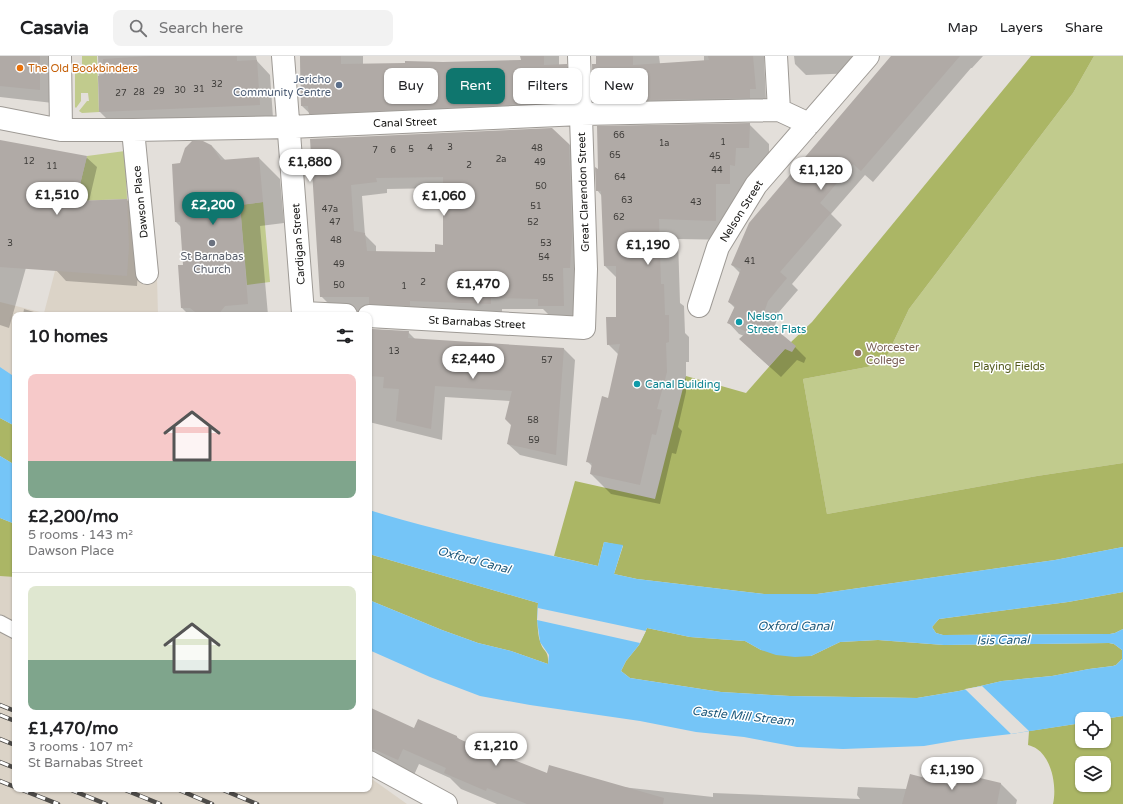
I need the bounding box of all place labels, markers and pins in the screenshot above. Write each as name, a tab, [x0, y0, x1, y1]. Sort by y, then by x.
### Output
place label: The Old Bookbinders	[28, 62, 138, 75]
marker: The Old Bookbinders	[15, 63, 25, 73]
place label: Jericho Community Centre	[233, 73, 331, 99]
marker: Jericho Community Centre	[334, 80, 344, 90]
pin: £1,880	[277, 149, 343, 183]
pin: £1,120	[788, 157, 854, 191]
pin: £1,510	[24, 182, 90, 216]
pin: £1,060	[411, 183, 477, 217]
pin: £2,200	[180, 192, 246, 226]
pin: £1,190	[615, 232, 681, 266]
marker: St Barnabas Church	[207, 238, 217, 248]
place label: St Barnabas Church	[181, 250, 243, 276]
pin: £1,470	[445, 271, 511, 305]
place label: Nelson Street Flats	[747, 310, 806, 336]
marker: Nelson Street Flats	[734, 317, 744, 327]
place label: Worcester College	[866, 341, 920, 367]
pin: £2,440	[440, 346, 506, 380]
marker: Worcester College	[853, 348, 863, 358]
place label: Canal Building	[645, 378, 720, 391]
marker: Canal Building	[632, 379, 642, 389]
pin: £1,210	[463, 733, 529, 767]
pin: £1,190	[919, 757, 985, 791]

